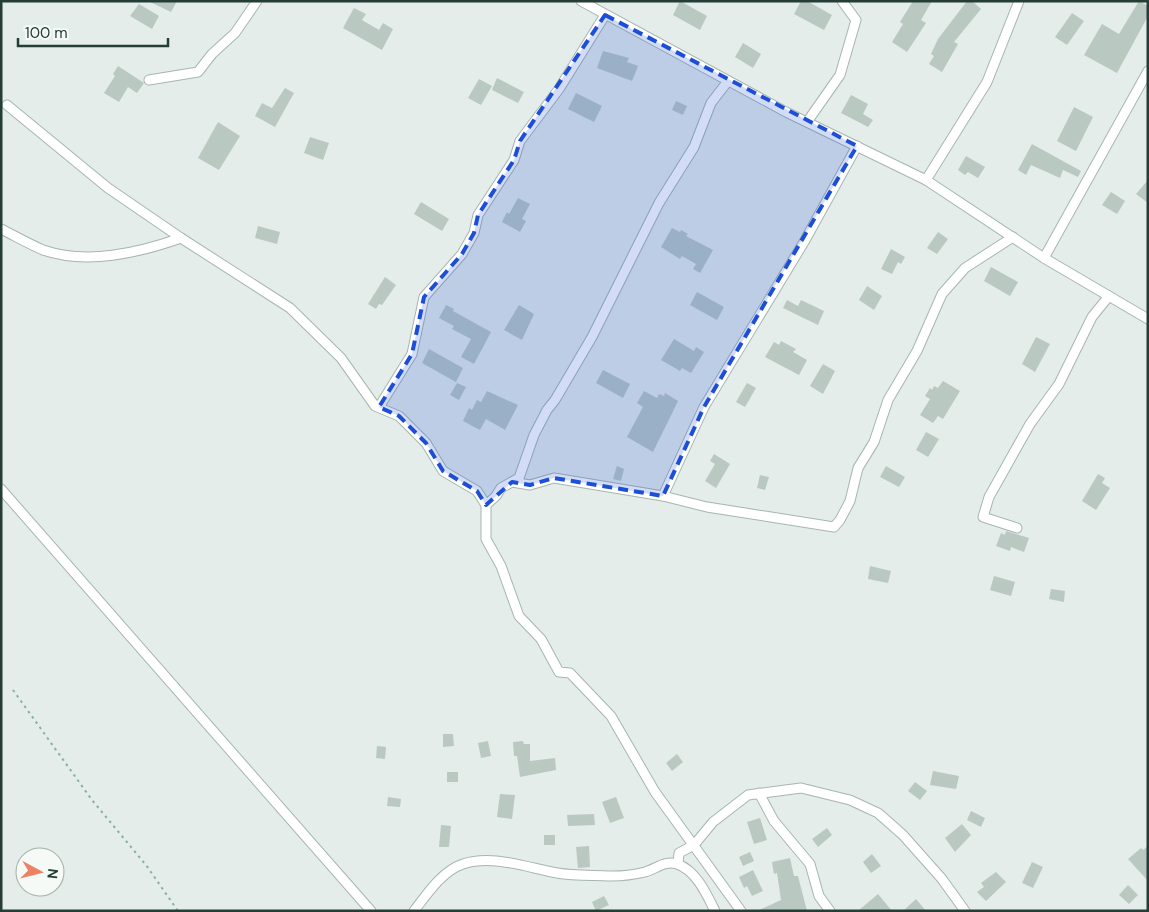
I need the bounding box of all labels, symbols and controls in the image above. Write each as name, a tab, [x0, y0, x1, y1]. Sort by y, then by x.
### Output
scale bar	[18, 15, 168, 47]
text: 100 m	[25, 23, 68, 43]
north arrow	[15, 847, 65, 897]
text: N	[43, 867, 62, 880]

